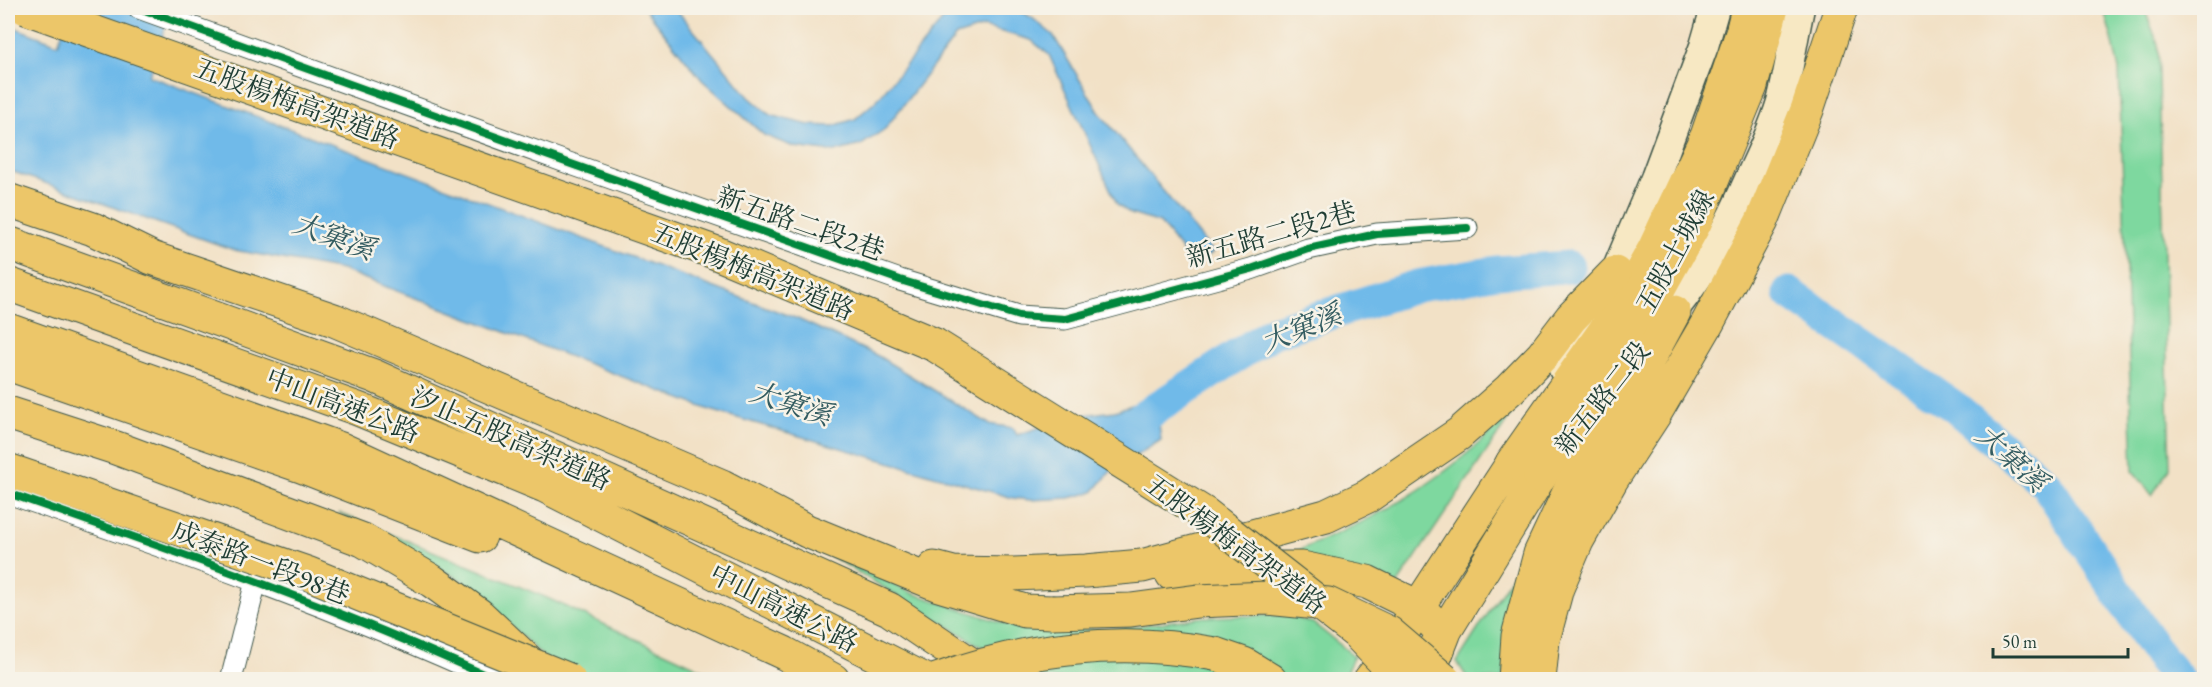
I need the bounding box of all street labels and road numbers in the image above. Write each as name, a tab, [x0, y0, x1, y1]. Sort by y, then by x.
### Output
street label: 五股楊梅高架道路	[190, 50, 404, 156]
street label: 新五路二段2巷	[713, 178, 889, 268]
street label: 五股土城線	[1628, 183, 1722, 319]
street label: 新五路二段2巷	[1182, 193, 1360, 275]
street label: 五股楊梅高架道路	[646, 214, 860, 328]
street label: 新五路二段	[1547, 334, 1657, 462]
street label: 中山高速公路	[261, 360, 425, 450]
street label: 汐止五股高架道路	[405, 378, 617, 498]
street label: 五股楊梅高架道路	[1138, 466, 1334, 622]
street label: 成泰路一段98巷	[167, 512, 355, 612]
street label: 中山高速公路	[704, 556, 864, 660]

